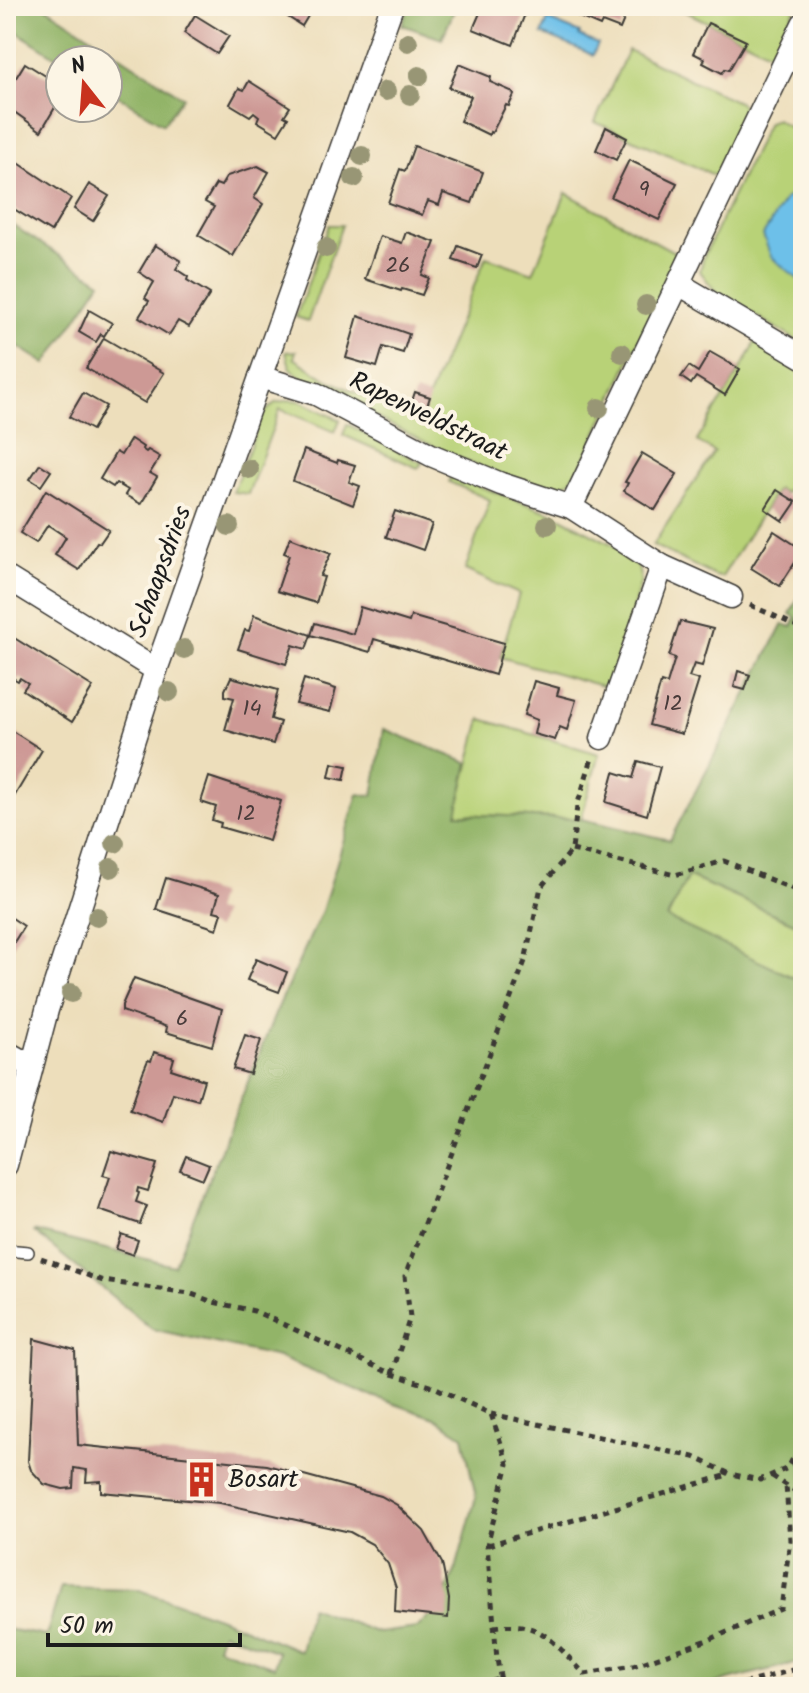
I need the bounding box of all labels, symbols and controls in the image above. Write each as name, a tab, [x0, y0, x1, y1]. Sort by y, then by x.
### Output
north arrow	[44, 44, 124, 124]
text: N	[67, 48, 91, 86]
house number: 9	[639, 173, 650, 208]
house number: 26	[385, 249, 411, 284]
street label: Rapenveldstraat	[342, 361, 515, 474]
street label: Schaapsdries	[118, 500, 204, 644]
house number: 12	[663, 687, 683, 722]
house number: 14	[242, 692, 262, 727]
house number: 12	[236, 797, 256, 832]
house number: 6	[176, 1002, 188, 1037]
place label: Bosart	[228, 1459, 299, 1501]
building icon: Bosart	[183, 1461, 221, 1499]
scale bar	[48, 1597, 240, 1647]
text: 50 m	[60, 1607, 114, 1646]

